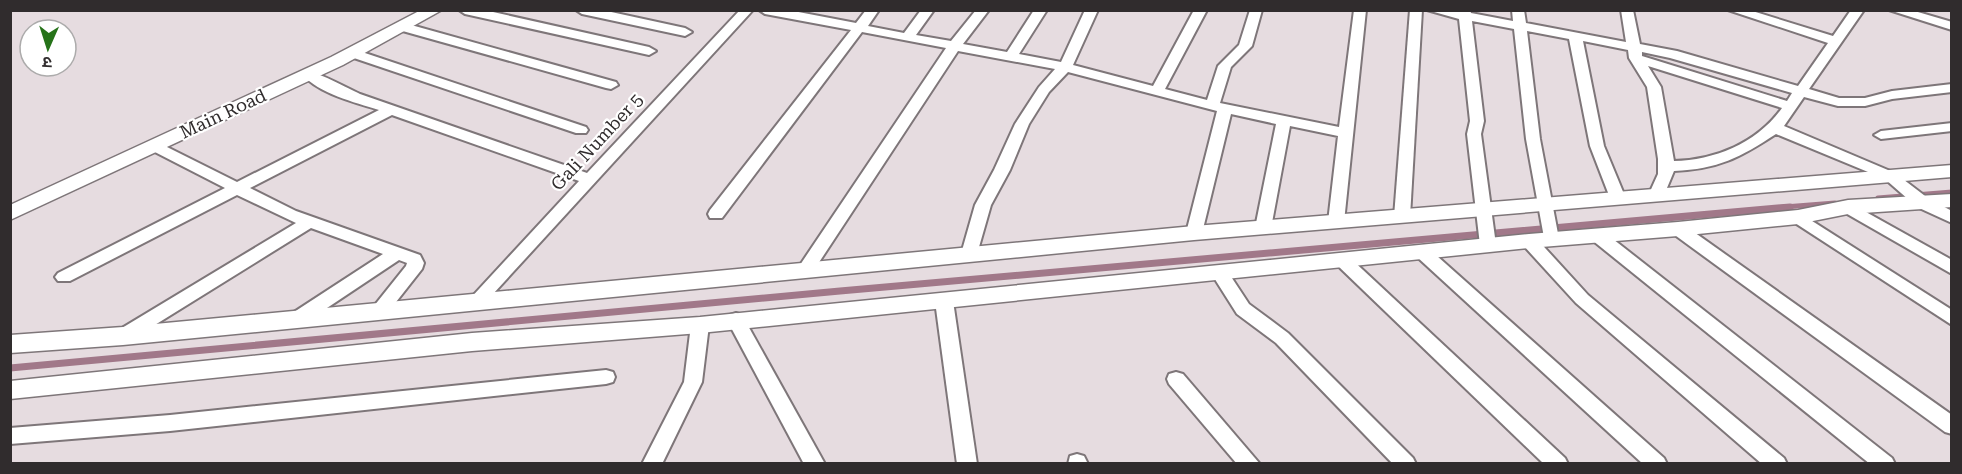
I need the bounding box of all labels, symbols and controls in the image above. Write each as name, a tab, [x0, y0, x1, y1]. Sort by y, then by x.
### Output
north arrow	[18, 18, 78, 78]
text: उ	[41, 53, 52, 72]
street label: Main Road	[176, 84, 270, 143]
street label: Gali Number 5	[546, 89, 647, 195]

